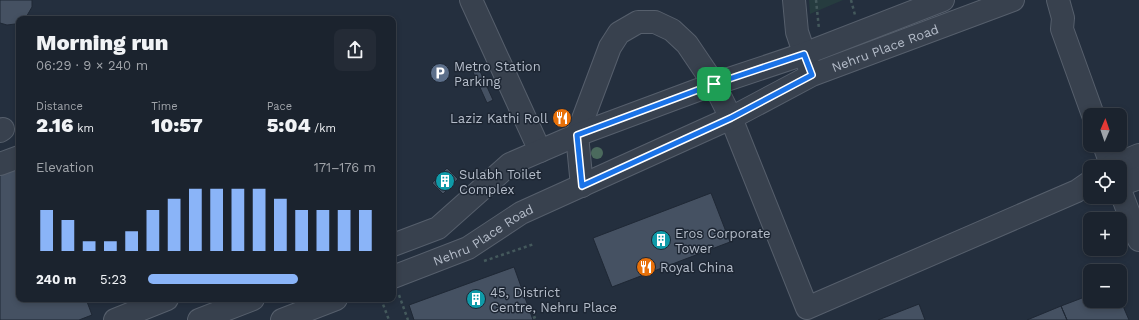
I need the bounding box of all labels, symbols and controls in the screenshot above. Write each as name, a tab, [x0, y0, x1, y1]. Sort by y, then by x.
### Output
street label: Nehru Place Road	[830, 21, 941, 75]
button: share	[334, 29, 376, 71]
text: Morning run	[36, 30, 168, 55]
text: 06:29 · 9 × 240 m	[36, 58, 148, 73]
place label: Metro Station Parking	[454, 59, 541, 89]
parking icon: Metro Station Parking	[429, 62, 451, 84]
pin	[697, 67, 731, 101]
icon: arrive	[703, 73, 725, 95]
text: Distance	[36, 100, 83, 113]
text: Time	[151, 100, 178, 113]
text: Pace	[267, 100, 292, 113]
restaurant icon: Laziz Kathi Roll	[551, 107, 573, 129]
north arrow	[1083, 108, 1127, 152]
map controls	[1083, 108, 1127, 308]
place label: Laziz Kathi Roll	[450, 111, 548, 126]
text: 2.16	[36, 113, 73, 137]
text: 10:57	[151, 113, 203, 137]
text: 5:04	[267, 113, 311, 137]
text: km	[73, 122, 94, 135]
text: /km	[311, 122, 336, 135]
text: Elevation	[36, 160, 94, 175]
text: 171–176 m	[314, 160, 376, 175]
button: locate	[1083, 160, 1127, 204]
place label: Sulabh Toilet Complex	[459, 167, 542, 197]
building icon: Sulabh Toilet Complex	[434, 170, 456, 192]
street label: Nehru Place Road	[431, 201, 536, 269]
button: +	[1083, 212, 1127, 256]
place label: Eros Corporate Tower	[675, 226, 771, 256]
building icon: Eros Corporate Tower	[650, 229, 672, 251]
restaurant icon: Royal China	[635, 256, 657, 278]
place label: Royal China	[660, 260, 734, 275]
button: −	[1083, 264, 1127, 308]
text: 240 m	[36, 272, 76, 287]
text: 5:23	[100, 272, 127, 287]
place label: 45, District Centre, Nehru Place	[490, 285, 617, 315]
building icon: 45, District Centre, Nehru Place	[465, 288, 487, 310]

